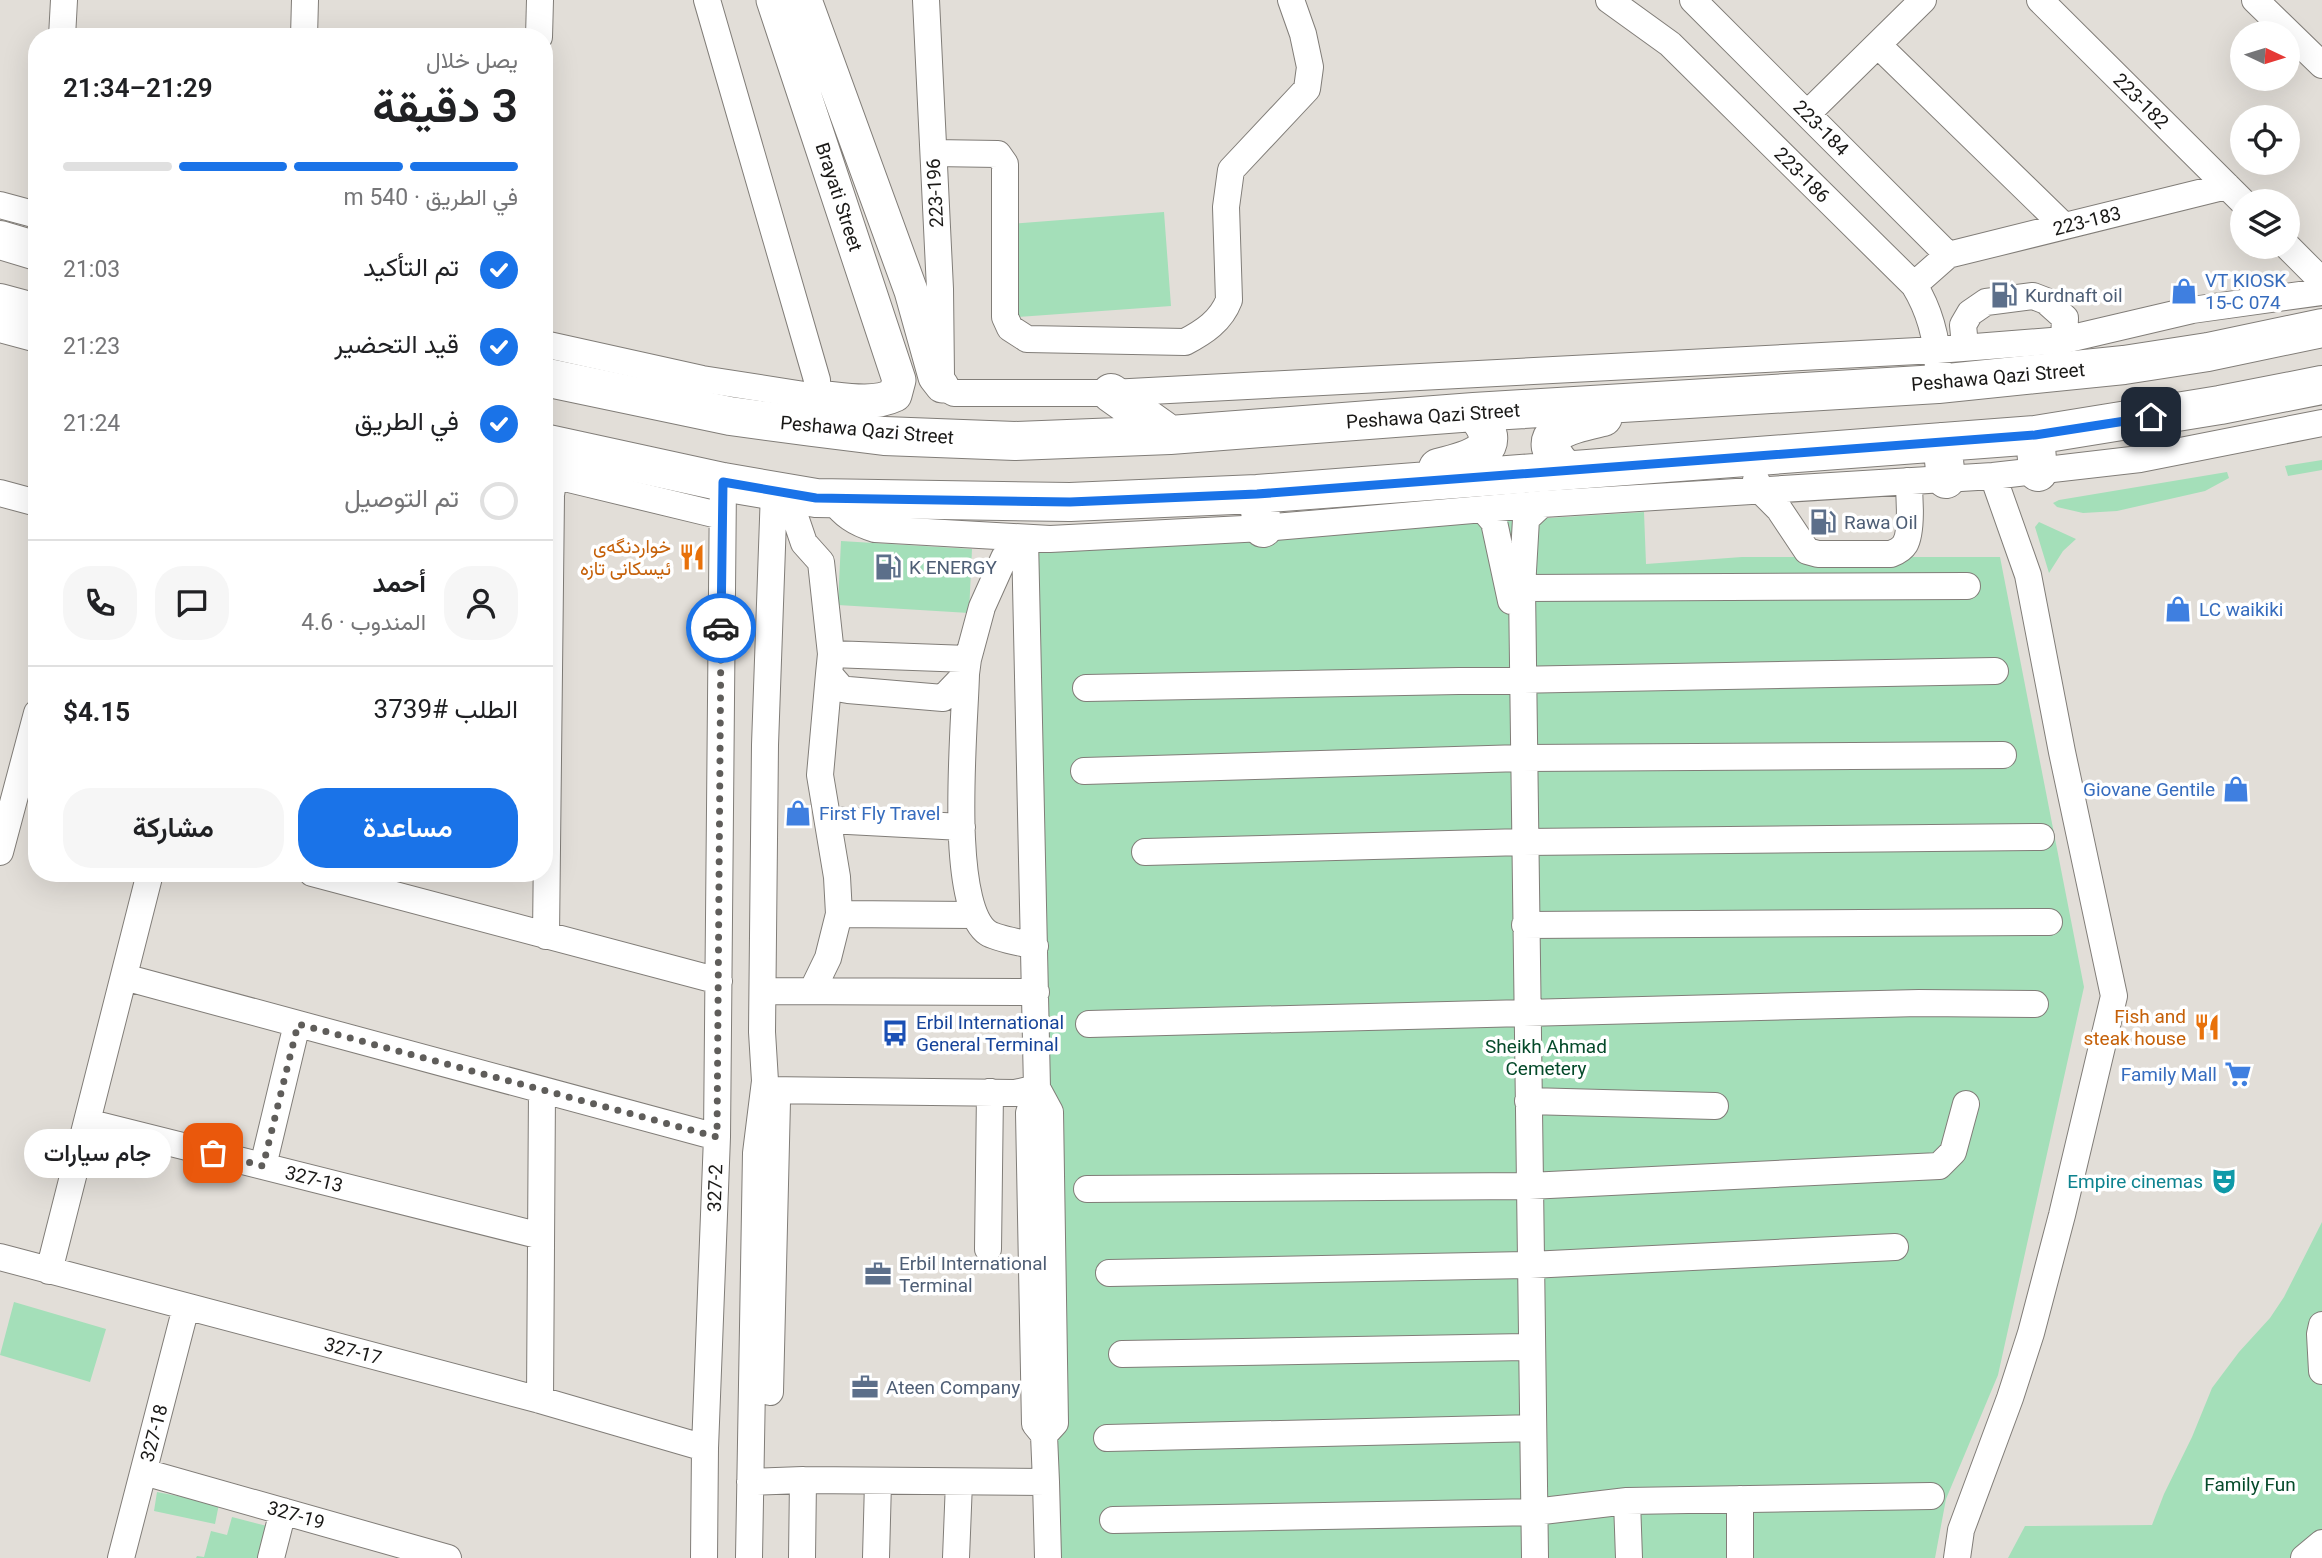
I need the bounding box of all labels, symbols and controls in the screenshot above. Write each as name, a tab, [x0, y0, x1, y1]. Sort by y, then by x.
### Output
north arrow	[2230, 21, 2300, 91]
map controls	[2230, 21, 2300, 259]
text: يصل خلال	[426, 47, 518, 74]
street label: 223-182	[2108, 68, 2174, 134]
text: 21:29–21:34	[63, 73, 213, 103]
text: 3 دقيقة	[372, 79, 518, 133]
street label: 223-184	[1788, 95, 1854, 161]
button: locate	[2230, 105, 2300, 175]
street label: Brayati Street	[811, 140, 867, 254]
street label: 223-186	[1769, 142, 1835, 208]
street label: 223-196	[922, 158, 948, 228]
text: في الطريق · 540 m	[344, 184, 518, 211]
button: layers	[2230, 189, 2300, 259]
street label: 223-183	[2051, 201, 2123, 241]
icon: check	[480, 251, 518, 289]
text: تم التأكيد	[363, 252, 459, 282]
text: 21:03	[63, 256, 120, 283]
place label: VT KIOSK 15-C 074	[2205, 269, 2286, 314]
shop icon: VT KIOSK 15-C 074	[2169, 276, 2199, 306]
fuel station icon: Kurdnaft oil	[1989, 280, 2019, 310]
place label: Kurdnaft oil	[2025, 284, 2123, 307]
icon: check	[480, 328, 518, 366]
text: قيد التحضير	[334, 329, 459, 359]
text: 21:23	[63, 333, 120, 360]
street label: Peshawa Qazi Street	[1910, 358, 2086, 396]
pin	[2121, 387, 2181, 447]
street label: Peshawa Qazi Street	[1345, 398, 1521, 434]
icon: home	[2132, 398, 2170, 436]
icon: check	[480, 405, 518, 443]
text: في الطريق	[355, 406, 459, 436]
text: 21:24	[63, 410, 120, 437]
street label: Peshawa Qazi Street	[779, 411, 955, 449]
text: تم التوصيل	[344, 483, 459, 513]
fuel station icon: Rawa Oil	[1808, 507, 1838, 537]
place label: Rawa Oil	[1844, 511, 1918, 534]
place label: خواردنگەی ئیسکانی تازە	[580, 535, 671, 580]
restaurant icon: خواردنگەی ئیسکانی تازە	[677, 542, 707, 572]
fuel station icon: K ENERGY	[873, 552, 903, 582]
place label: K ENERGY	[909, 556, 997, 579]
button: phone	[63, 566, 137, 640]
button: chat	[155, 566, 229, 640]
button: person	[444, 566, 518, 640]
text: أحمد	[373, 568, 426, 598]
courier	[686, 593, 756, 663]
shop icon: LC waikiki	[2163, 594, 2193, 624]
place label: LC waikiki	[2199, 598, 2283, 621]
text: المندوب · 4.6	[301, 609, 426, 636]
icon: car	[702, 609, 740, 647]
text: الطلب #3739	[374, 694, 518, 724]
text: $4.15	[63, 697, 130, 727]
shop icon: Giovane Gentile	[2221, 774, 2251, 804]
place label: Giovane Gentile	[2083, 778, 2215, 801]
button: مشاركة	[63, 788, 284, 868]
button: مساعدة	[298, 788, 518, 868]
shop icon: First Fly Travel	[783, 798, 813, 828]
place label: First Fly Travel	[819, 802, 940, 825]
place label: Fish and steak house	[2084, 1005, 2186, 1050]
place label: Erbil International General Terminal	[916, 1011, 1064, 1056]
restaurant icon: Fish and steak house	[2192, 1012, 2222, 1042]
bus stop icon: Erbil International General Terminal	[880, 1018, 910, 1048]
park label: Sheikh Ahmad Cemetery	[1485, 1035, 1607, 1080]
supermarket icon: Family Mall	[2223, 1059, 2253, 1089]
place label: Family Mall	[2121, 1063, 2217, 1086]
pin	[183, 1123, 243, 1183]
callout: جام سيارات	[24, 1128, 171, 1178]
icon: bag	[194, 1134, 232, 1172]
text: جام سيارات	[44, 1140, 151, 1167]
street label: 327-13	[283, 1161, 345, 1197]
street label: 327-2	[703, 1164, 727, 1212]
theatre icon: Empire cinemas	[2209, 1166, 2239, 1196]
place label: Empire cinemas	[2067, 1170, 2203, 1193]
place label: Erbil International Terminal	[899, 1252, 1047, 1297]
office icon: Erbil International Terminal	[863, 1259, 893, 1289]
street label: 327-17	[322, 1332, 384, 1370]
office icon: Ateen Company	[850, 1372, 880, 1402]
place label: Ateen Company	[886, 1376, 1020, 1399]
street label: 327-18	[135, 1402, 173, 1464]
park label: Family Fun	[2204, 1473, 2296, 1496]
street label: 327-19	[265, 1496, 327, 1534]

